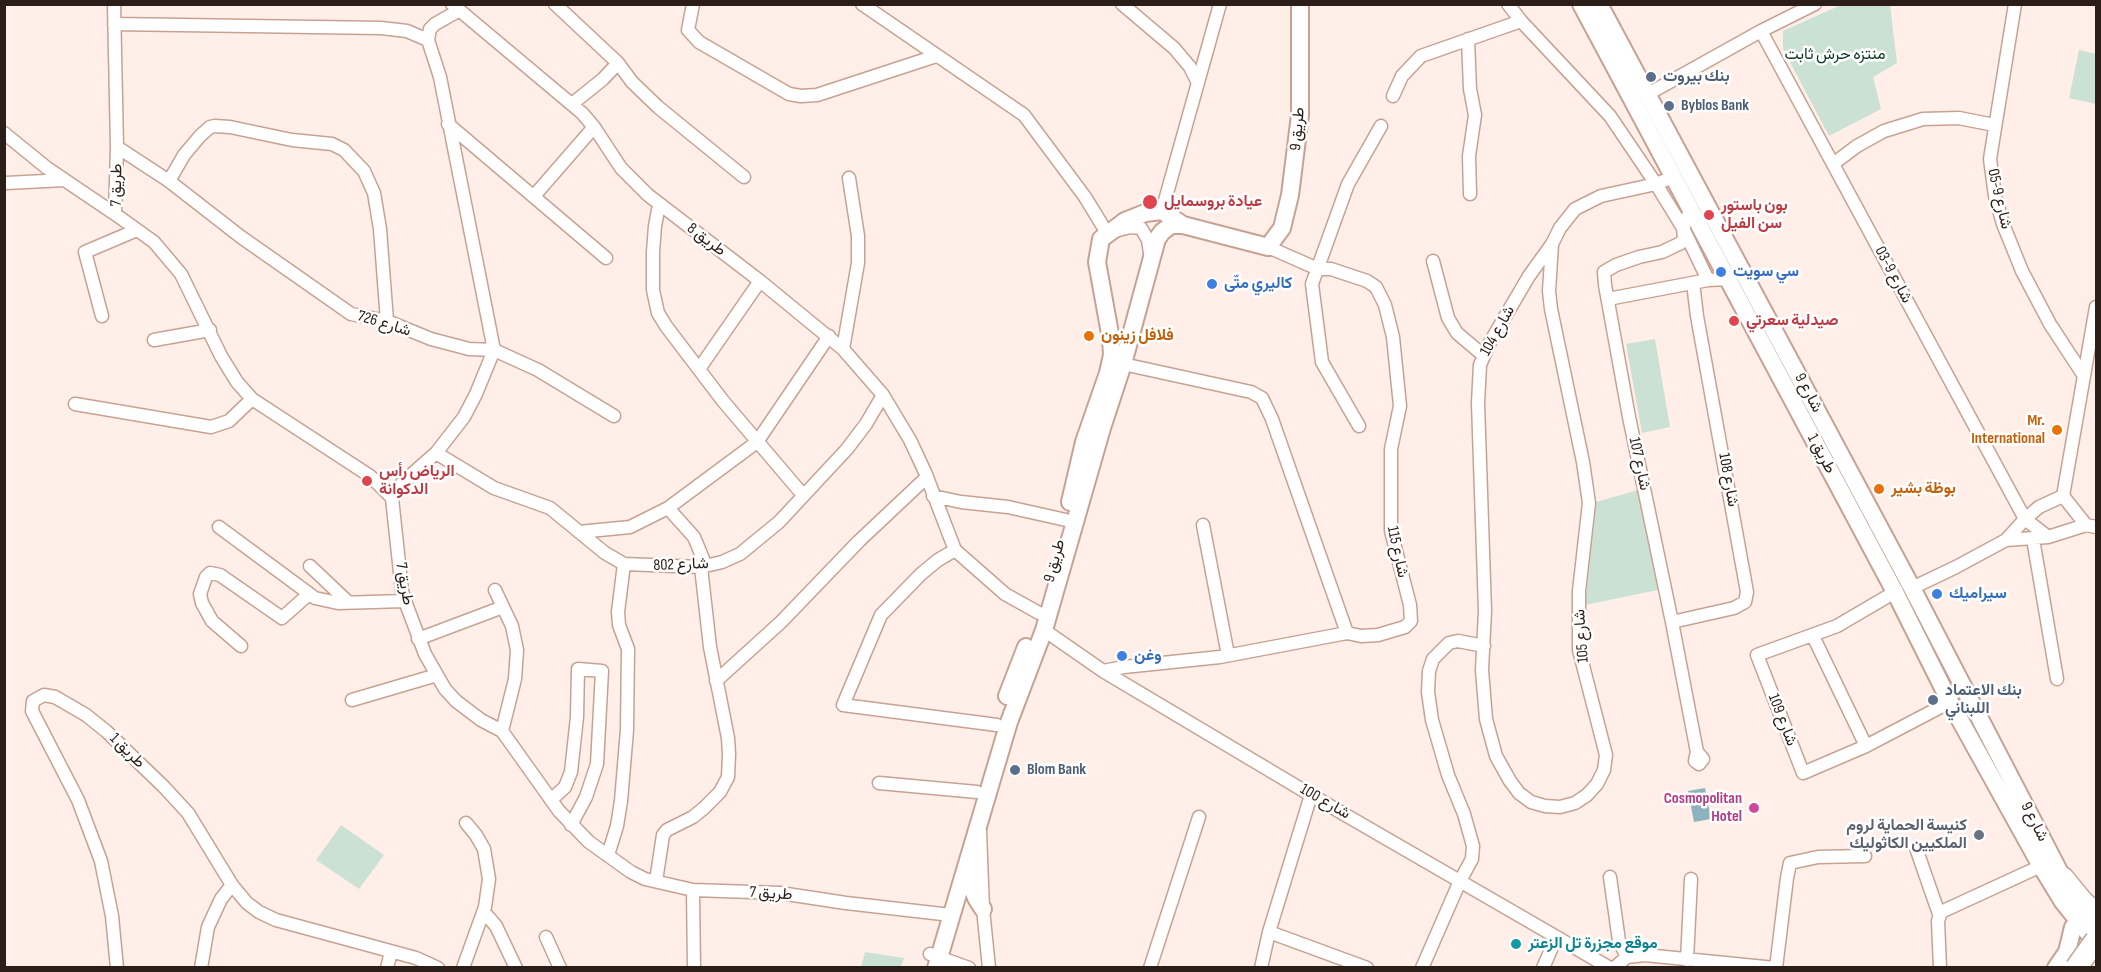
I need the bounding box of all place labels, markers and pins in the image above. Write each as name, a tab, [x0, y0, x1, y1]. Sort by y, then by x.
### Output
place label: بنك بيروت	[1663, 67, 1730, 87]
marker: بنك بيروت	[1644, 70, 1658, 84]
place label: Byblos Bank	[1681, 96, 1749, 116]
marker: Byblos Bank	[1662, 99, 1676, 113]
place label: عيادة بروسمايل	[1164, 192, 1262, 212]
marker: عيادة بروسمايل	[1141, 193, 1159, 211]
place label: بون باستور سن الفيل	[1721, 196, 1788, 234]
marker: بون باستور سن الفيل	[1702, 208, 1716, 222]
place label: سي سويت	[1733, 262, 1799, 282]
marker: سي سويت	[1714, 265, 1728, 279]
place label: كاليري متّى	[1224, 274, 1292, 294]
marker: كاليري متّى	[1205, 277, 1219, 291]
place label: صيدلية سعرتي	[1746, 311, 1838, 331]
marker: صيدلية سعرتي	[1727, 314, 1741, 328]
place label: فلافل زينون	[1101, 326, 1174, 346]
marker: فلافل زينون	[1082, 329, 1096, 343]
place label: Mr. International	[1971, 411, 2045, 449]
marker: Mr. International	[2050, 423, 2064, 437]
place label: الرياض رأس الدكوانة	[379, 462, 455, 500]
marker: الرياض رأس الدكوانة	[360, 474, 374, 488]
place label: بوظة بشير	[1891, 479, 1956, 499]
marker: بوظة بشير	[1872, 482, 1886, 496]
place label: سيراميك	[1949, 584, 2007, 604]
marker: سيراميك	[1930, 587, 1944, 601]
place label: وغن	[1134, 646, 1162, 666]
marker: وغن	[1115, 649, 1129, 663]
place label: بنك الاعتماد اللبناني	[1945, 681, 2022, 719]
marker: بنك الاعتماد اللبناني	[1926, 693, 1940, 707]
place label: Blom Bank	[1027, 760, 1086, 780]
marker: Blom Bank	[1008, 763, 1022, 777]
place label: Cosmopolitan Hotel	[1664, 789, 1742, 827]
marker: Cosmopolitan Hotel	[1747, 801, 1761, 815]
place label: كنيسة الحماية لروم الملكيين الكاثوليك	[1846, 816, 1967, 854]
marker: كنيسة الحماية لروم الملكيين الكاثوليك	[1972, 828, 1986, 842]
place label: موقع مجزرة تل الزعتر	[1528, 934, 1658, 954]
marker: موقع مجزرة تل الزعتر	[1509, 937, 1523, 951]

